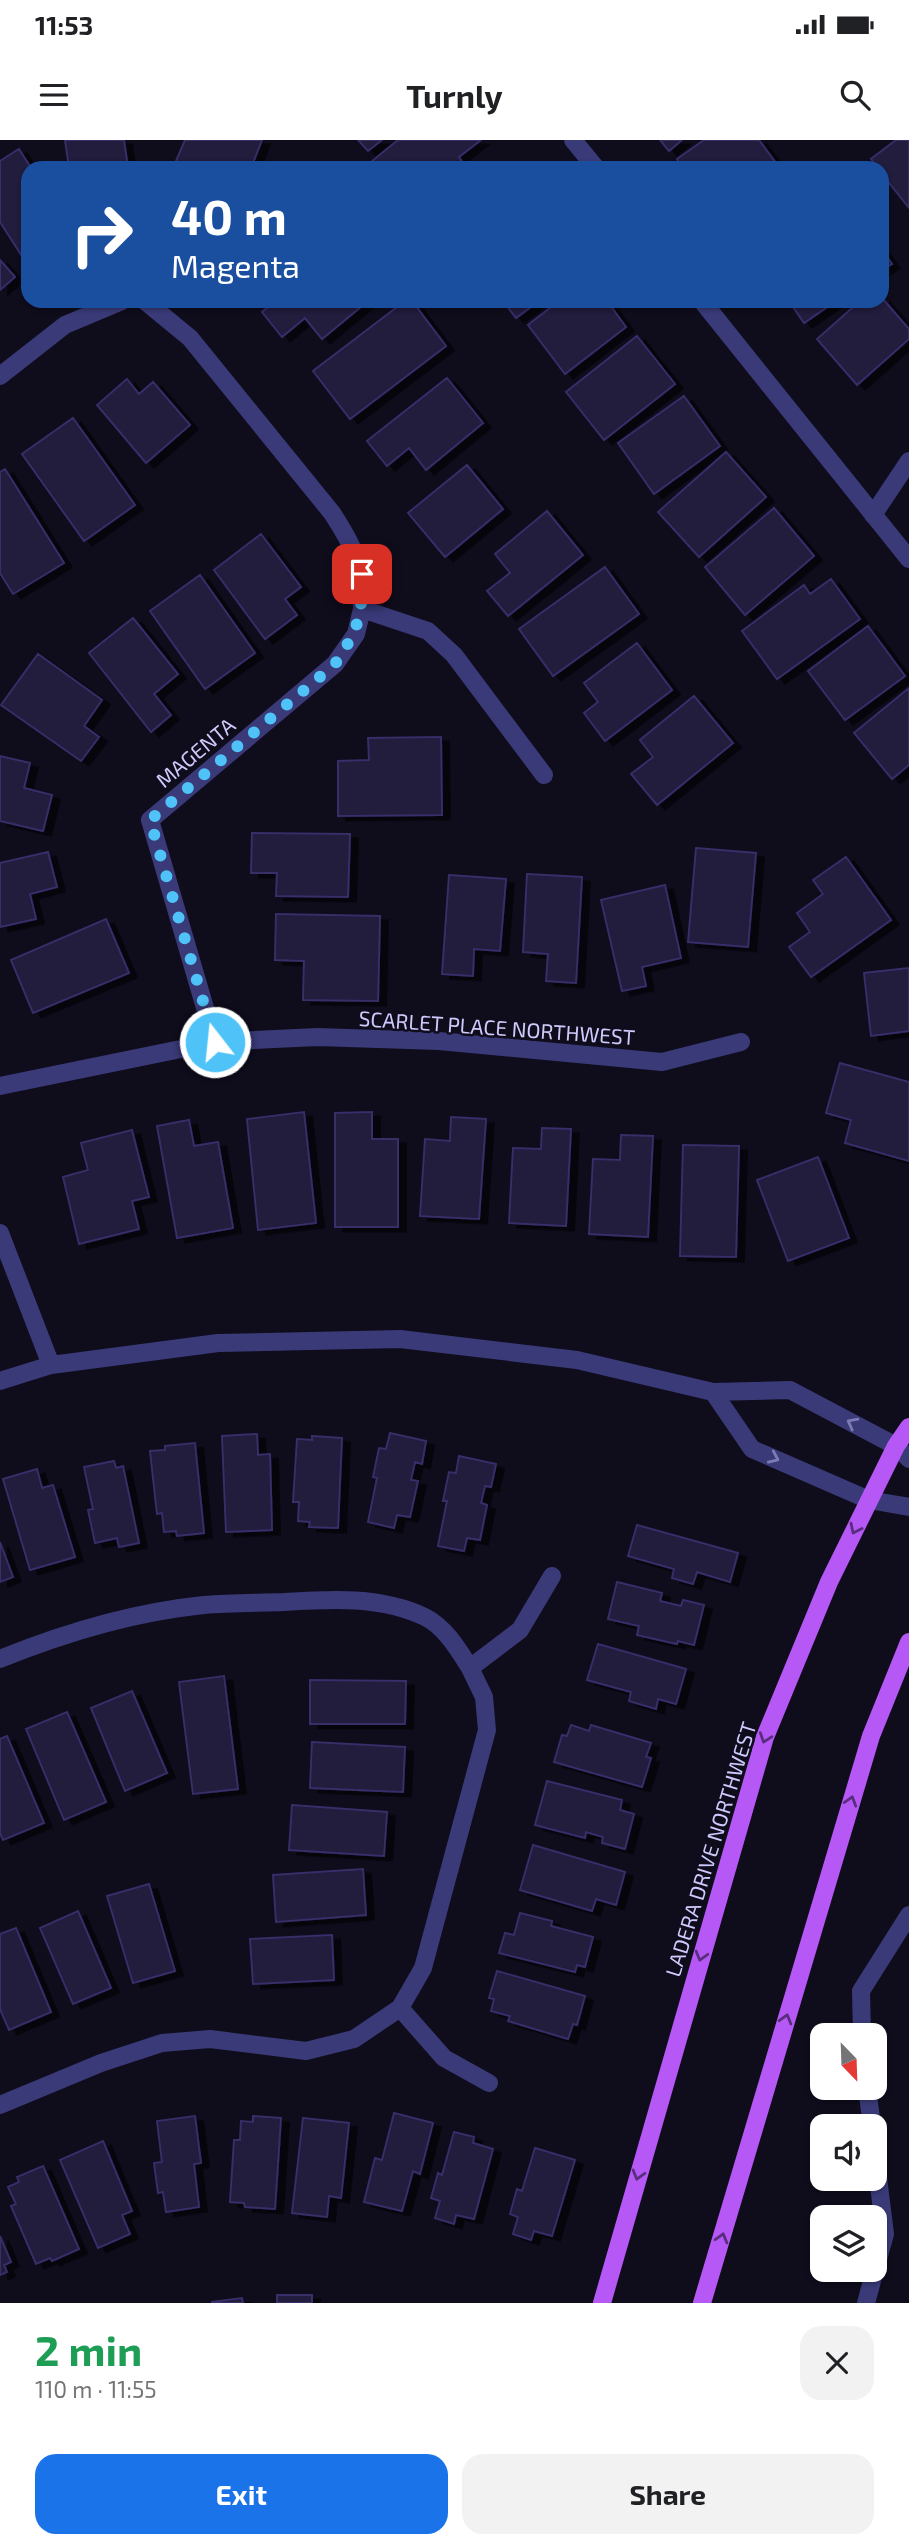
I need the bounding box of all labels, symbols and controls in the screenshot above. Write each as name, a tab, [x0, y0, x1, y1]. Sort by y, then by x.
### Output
text: 11:53	[35, 9, 93, 40]
icon: menu	[35, 76, 73, 114]
text: Turnly	[406, 76, 503, 114]
icon: search	[836, 76, 874, 114]
text: 40 m	[171, 186, 287, 245]
icon: right	[56, 189, 147, 280]
text: Magenta	[171, 246, 300, 284]
pin	[332, 544, 392, 604]
icon: arrive	[343, 555, 381, 593]
street label: MAGENTA	[151, 712, 239, 792]
position arrow	[178, 1005, 252, 1079]
street label: SCARLET PLACE NORTHWEST	[358, 1005, 636, 1049]
one-way arrow	[847, 1418, 859, 1431]
one-way arrow	[766, 1450, 779, 1464]
one-way arrow	[849, 1522, 863, 1534]
street label: LADERA DRIVE NORTHWEST	[659, 1719, 761, 1979]
one-way arrow	[759, 1732, 774, 1744]
one-way arrow	[843, 1796, 858, 1808]
one-way arrow	[695, 1950, 710, 1962]
one-way arrow	[777, 2014, 792, 2026]
north arrow	[810, 2023, 887, 2100]
map controls	[810, 2023, 887, 2282]
button: sound	[810, 2114, 887, 2191]
one-way arrow	[632, 2169, 647, 2181]
button: layers	[810, 2205, 887, 2282]
one-way arrow	[713, 2232, 728, 2244]
text: 2 min	[35, 2324, 142, 2374]
button: close	[800, 2326, 874, 2400]
text: 110 m · 11:55	[35, 2375, 157, 2403]
button: Exit	[35, 2454, 448, 2534]
button: Share	[462, 2454, 874, 2534]

